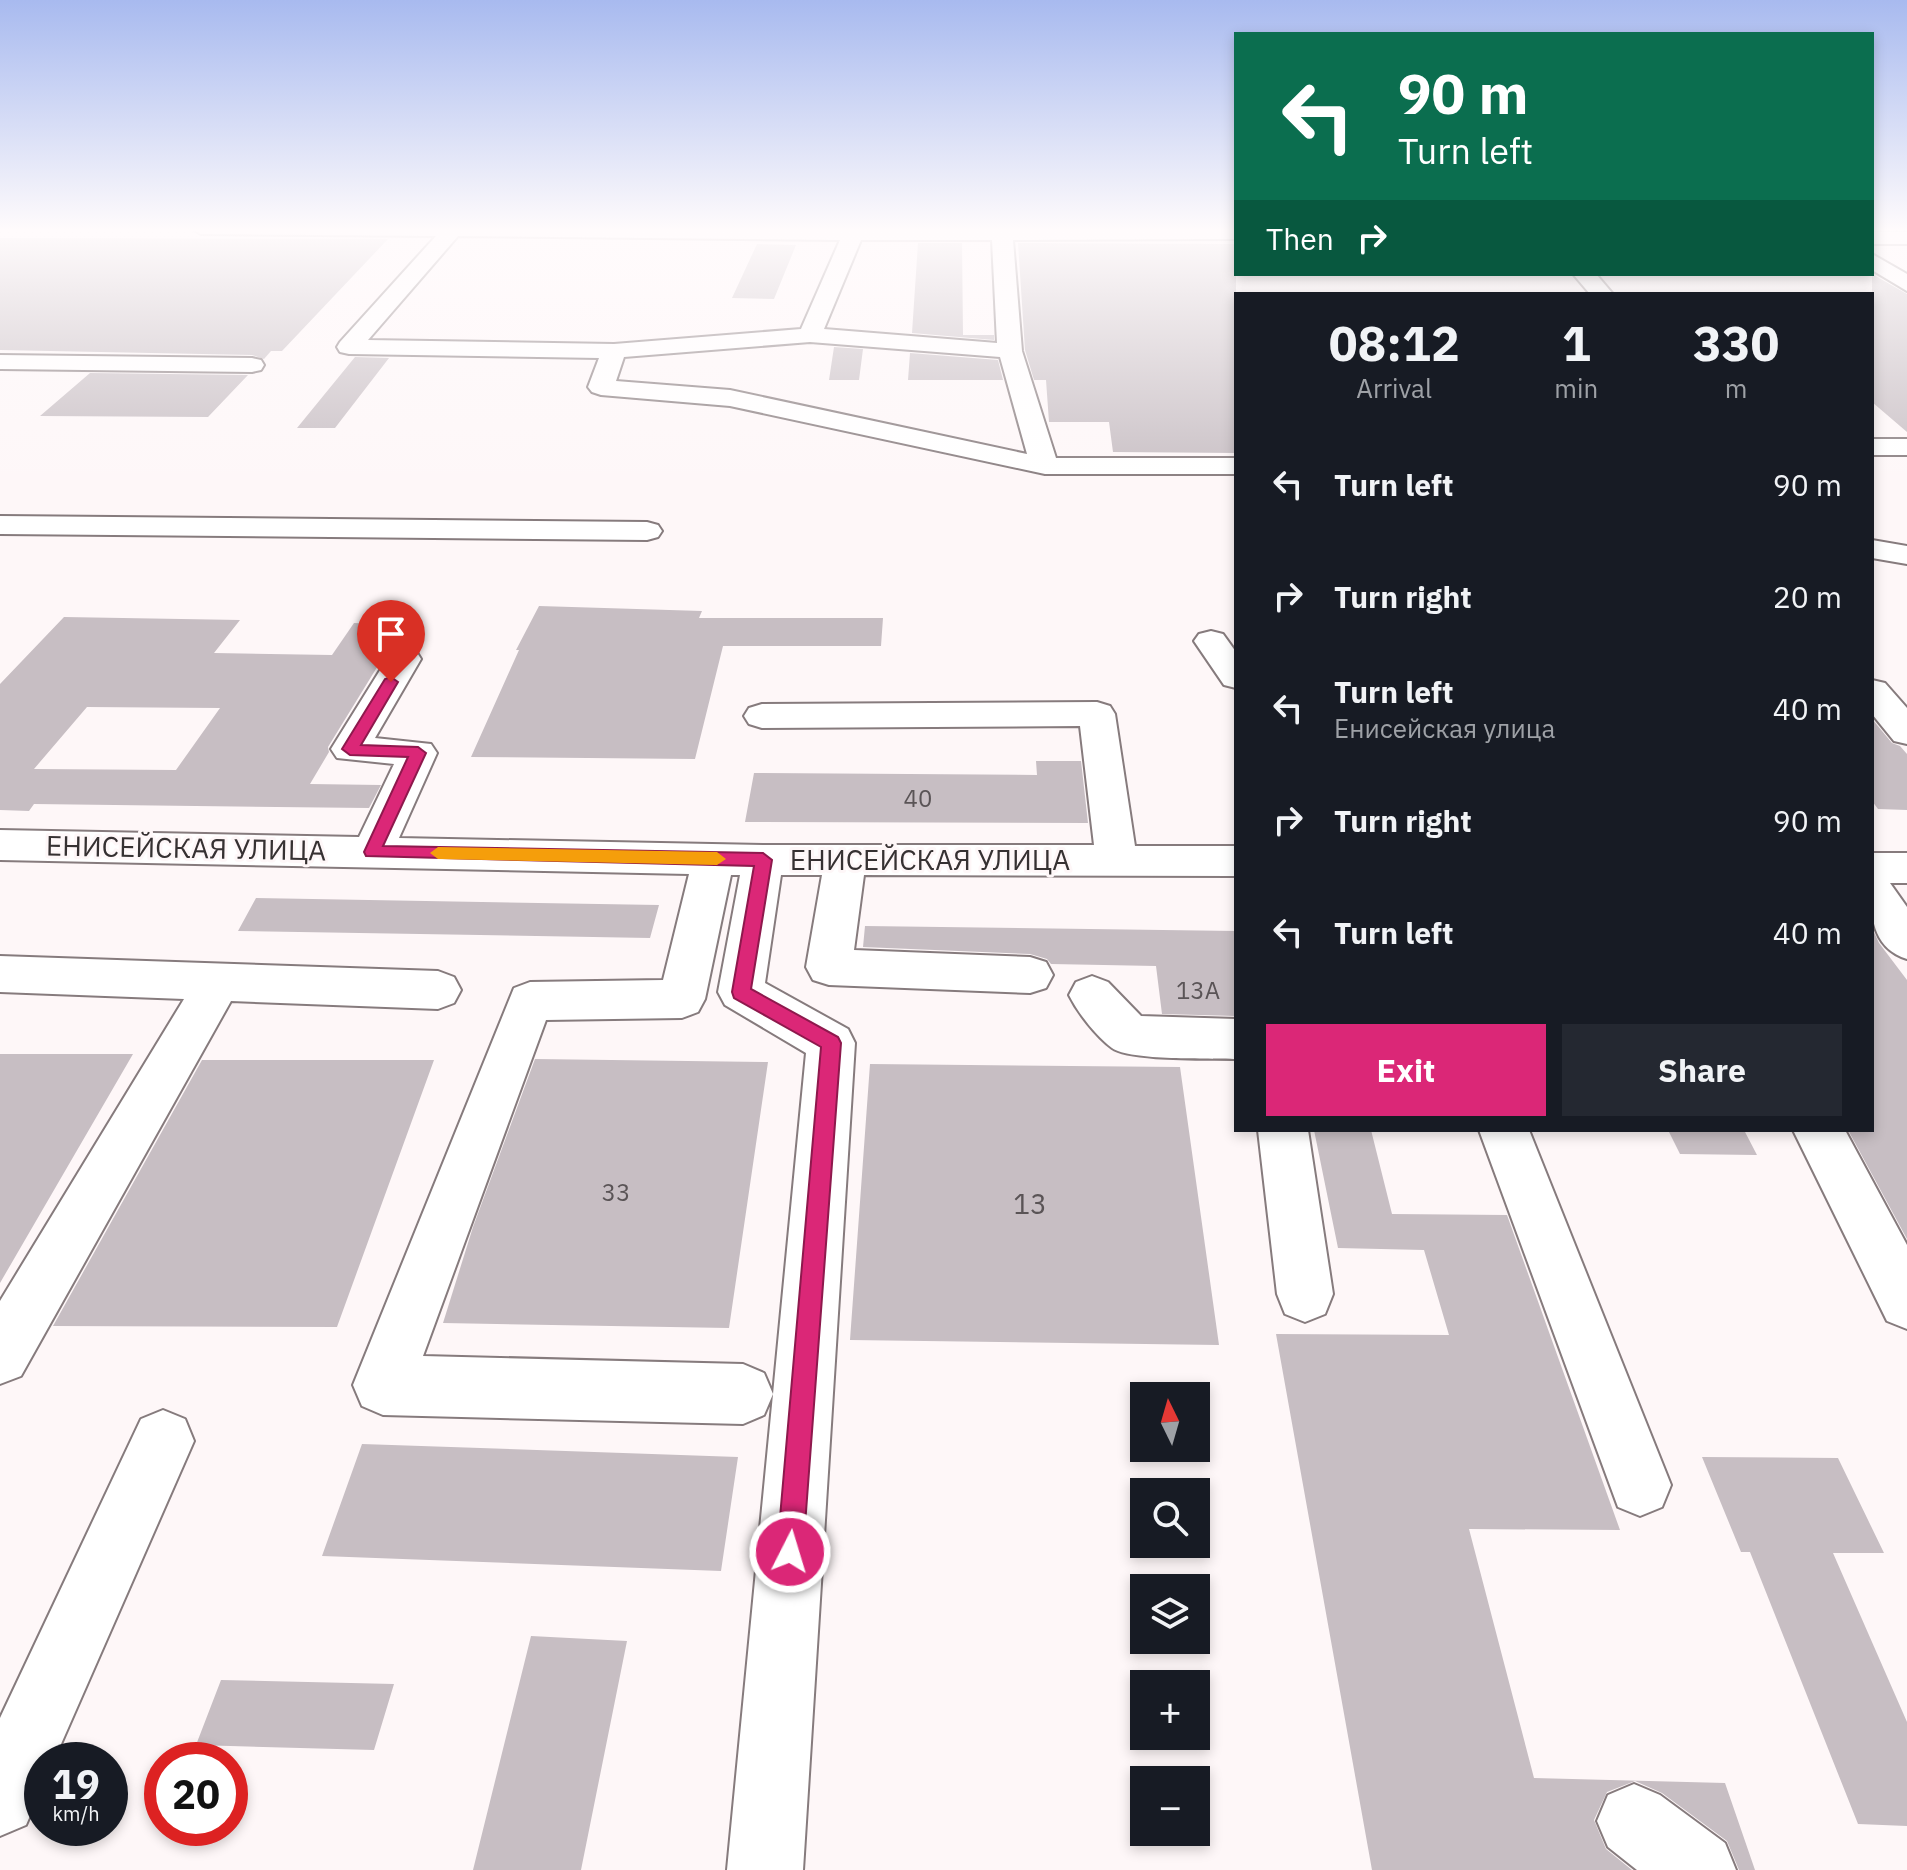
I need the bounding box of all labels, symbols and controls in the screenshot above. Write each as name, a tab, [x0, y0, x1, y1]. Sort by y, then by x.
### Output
text: 90 m	[1398, 57, 1528, 129]
icon: left	[1266, 64, 1370, 168]
text: Turn left	[1398, 127, 1533, 174]
icon: right	[1350, 216, 1394, 260]
text: Then	[1266, 219, 1334, 258]
text: 08:12	[1329, 312, 1460, 374]
text: 1	[1562, 312, 1591, 374]
text: 330	[1693, 312, 1779, 374]
text: Arrival	[1356, 371, 1432, 405]
text: min	[1554, 371, 1598, 405]
text: m	[1725, 371, 1747, 405]
icon: left	[1266, 462, 1310, 506]
text: Turn left	[1334, 465, 1453, 504]
text: 90 m	[1773, 465, 1842, 504]
icon: right	[1266, 574, 1310, 618]
text: Turn right	[1334, 577, 1472, 616]
text: 20 m	[1773, 577, 1842, 616]
pin	[357, 600, 425, 682]
icon: arrive	[369, 612, 413, 656]
text: Turn left	[1334, 672, 1453, 711]
icon: left	[1266, 686, 1310, 730]
text: 40 m	[1773, 689, 1842, 728]
text: Енисейская улица	[1334, 711, 1555, 745]
house number: 40	[904, 782, 932, 814]
icon: right	[1266, 798, 1310, 842]
text: Turn right	[1334, 801, 1472, 840]
text: 90 m	[1773, 801, 1842, 840]
street label: ЕНИСЕЙСКАЯ УЛИЦА	[45, 827, 327, 868]
street label: ЕНИСЕЙСКАЯ УЛИЦА	[790, 841, 1070, 878]
icon: left	[1266, 910, 1310, 954]
text: Turn left	[1334, 913, 1453, 952]
text: 40 m	[1773, 913, 1842, 952]
house number: 13А	[1176, 974, 1220, 1006]
button: Exit	[1266, 1024, 1546, 1116]
button: Share	[1562, 1024, 1842, 1116]
house number: 33	[602, 1176, 630, 1208]
house number: 13	[1013, 1185, 1047, 1222]
north arrow	[1130, 1382, 1210, 1462]
map controls	[1130, 1382, 1210, 1846]
button: search	[1130, 1478, 1210, 1558]
position arrow	[748, 1510, 832, 1594]
button: layers	[1130, 1574, 1210, 1654]
button: +	[1130, 1670, 1210, 1750]
speed limit sign: 20	[144, 1742, 248, 1846]
text: 19	[52, 1758, 100, 1810]
button: −	[1130, 1766, 1210, 1846]
text: km/h	[52, 1800, 100, 1827]

